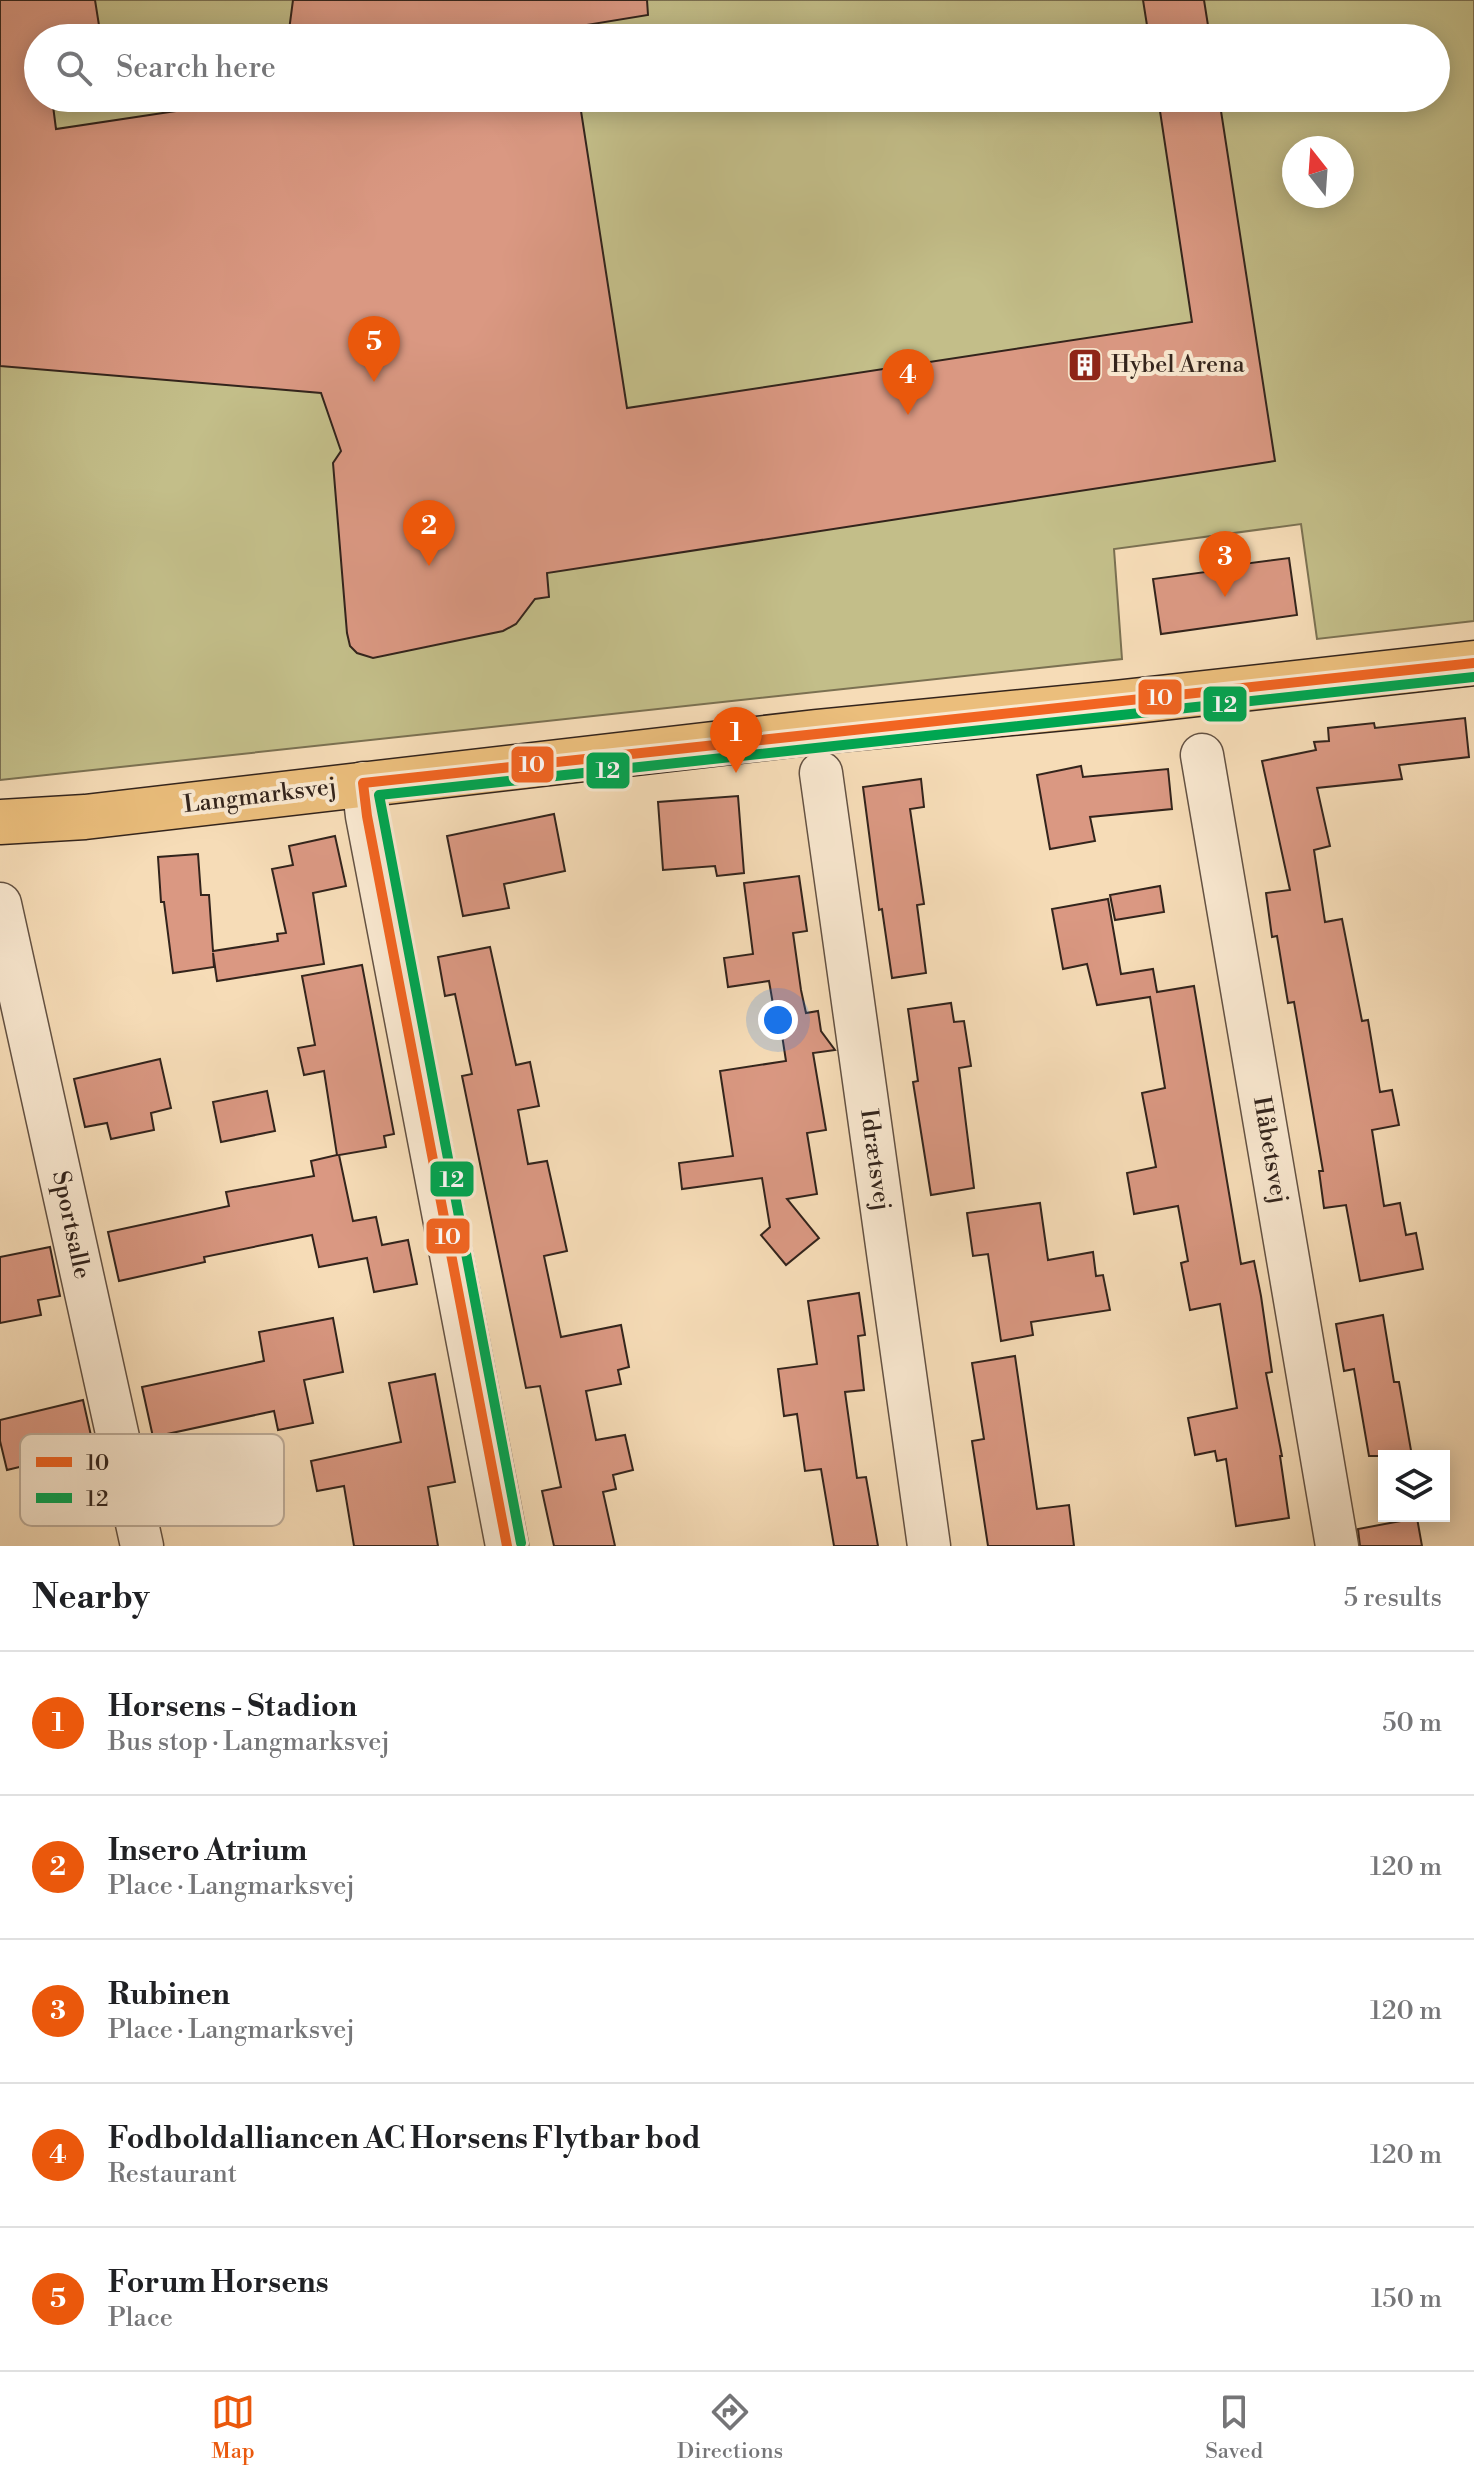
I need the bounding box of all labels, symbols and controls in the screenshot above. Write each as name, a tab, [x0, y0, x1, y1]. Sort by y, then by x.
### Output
search box	[24, 24, 1450, 112]
icon: search	[52, 46, 96, 90]
text: Search here	[116, 49, 276, 87]
north arrow	[1282, 136, 1354, 208]
pin: 5	[348, 316, 400, 382]
building icon: Hybel Arena	[1066, 346, 1104, 384]
pin: 4	[882, 349, 934, 415]
place label: Hybel Arena	[1111, 350, 1246, 380]
pin: 2	[403, 500, 455, 566]
pin: 3	[1199, 531, 1251, 597]
line badge: 10	[1137, 678, 1183, 716]
text: 10	[1147, 685, 1173, 712]
line badge: 12	[1202, 685, 1248, 723]
text: 12	[1213, 692, 1237, 719]
pin: 1	[710, 707, 762, 773]
line badge: 10	[510, 745, 555, 784]
line badge: 12	[585, 751, 631, 790]
text: 10	[519, 752, 545, 779]
text: 12	[596, 758, 620, 785]
street label: Langmarksvej	[182, 772, 338, 820]
your location	[758, 1000, 798, 1040]
street label: Håbetsvej	[1246, 1094, 1294, 1206]
street label: Idrætsvej	[853, 1107, 897, 1213]
line badge: 12	[429, 1160, 475, 1198]
text: 12	[440, 1167, 464, 1194]
street label: Sportsalle	[45, 1168, 97, 1282]
line badge: 10	[425, 1217, 471, 1255]
text: 10	[435, 1224, 461, 1251]
legend	[20, 1434, 284, 1526]
text: 10	[86, 1450, 109, 1477]
map controls	[1378, 1450, 1450, 1522]
button: layers	[1378, 1450, 1450, 1522]
text: 12	[86, 1486, 108, 1513]
text: Nearby	[32, 1577, 150, 1619]
text: 5 results	[1344, 1582, 1442, 1614]
text: Horsens - Stadion	[108, 1688, 357, 1726]
text: 1	[52, 1707, 64, 1739]
text: 50 m	[1382, 1707, 1442, 1739]
text: Bus stop · Langmarksvej	[108, 1726, 390, 1758]
text: Insero Atrium	[108, 1832, 307, 1870]
text: 2	[50, 1851, 66, 1883]
text: 120 m	[1370, 1851, 1442, 1883]
text: Place · Langmarksvej	[108, 1870, 355, 1902]
text: Rubinen	[108, 1976, 230, 2014]
text: 3	[50, 1995, 66, 2027]
text: 120 m	[1370, 1995, 1442, 2027]
text: Place · Langmarksvej	[108, 2014, 355, 2046]
text: Fodboldalliancen AC Horsens Flytbar bod	[108, 2120, 701, 2158]
text: 4	[49, 2139, 67, 2171]
text: 120 m	[1370, 2139, 1442, 2171]
text: Restaurant	[108, 2158, 237, 2190]
text: Forum Horsens	[108, 2264, 329, 2302]
text: 5	[50, 2283, 66, 2315]
text: 150 m	[1371, 2283, 1442, 2315]
text: Place	[108, 2302, 173, 2334]
tab: Map	[211, 2390, 255, 2465]
tab: Directions	[677, 2390, 783, 2465]
tab: Saved	[1205, 2390, 1263, 2465]

